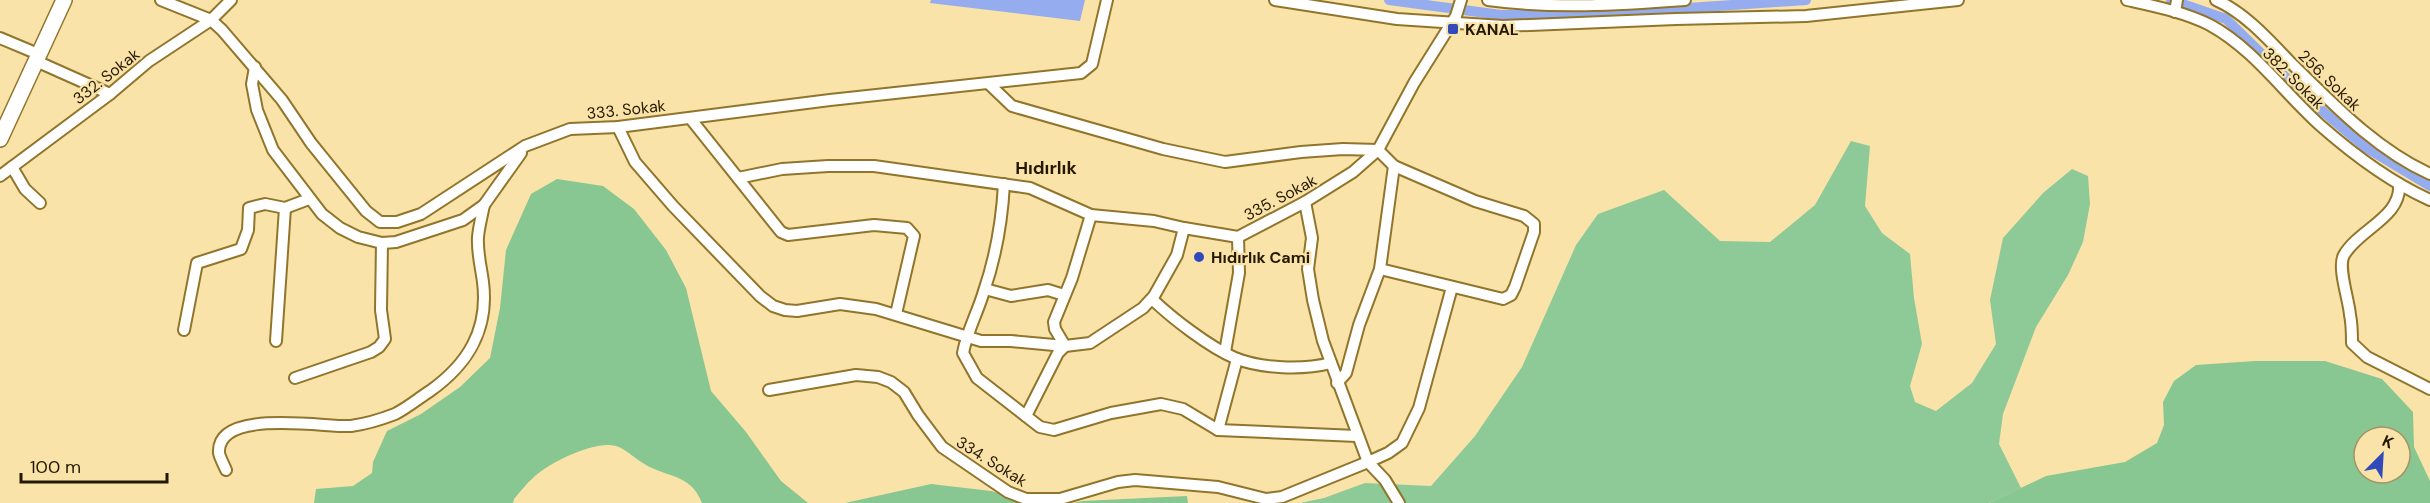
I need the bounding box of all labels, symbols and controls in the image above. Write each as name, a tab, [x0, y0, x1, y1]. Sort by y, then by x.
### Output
place label: KANAL	[1465, 19, 1519, 40]
marker: KANAL	[1446, 22, 1460, 36]
street label: 382. Sokak	[2258, 43, 2329, 114]
street label: 332. Sokak	[69, 44, 144, 109]
street label: 256. Sokak	[2294, 45, 2365, 115]
street label: 333. Sokak	[586, 95, 667, 124]
district label: Hıdırlık	[1015, 156, 1077, 180]
street label: 335. Sokak	[1240, 169, 1320, 225]
place label: Hıdırlık Cami	[1211, 247, 1310, 268]
marker: Hıdırlık Cami	[1192, 250, 1206, 264]
north arrow	[2352, 425, 2412, 485]
text: K	[2379, 430, 2397, 454]
street label: 334. Sokak	[952, 431, 1031, 491]
scale bar	[21, 446, 166, 484]
text: 100 m	[30, 455, 81, 479]

